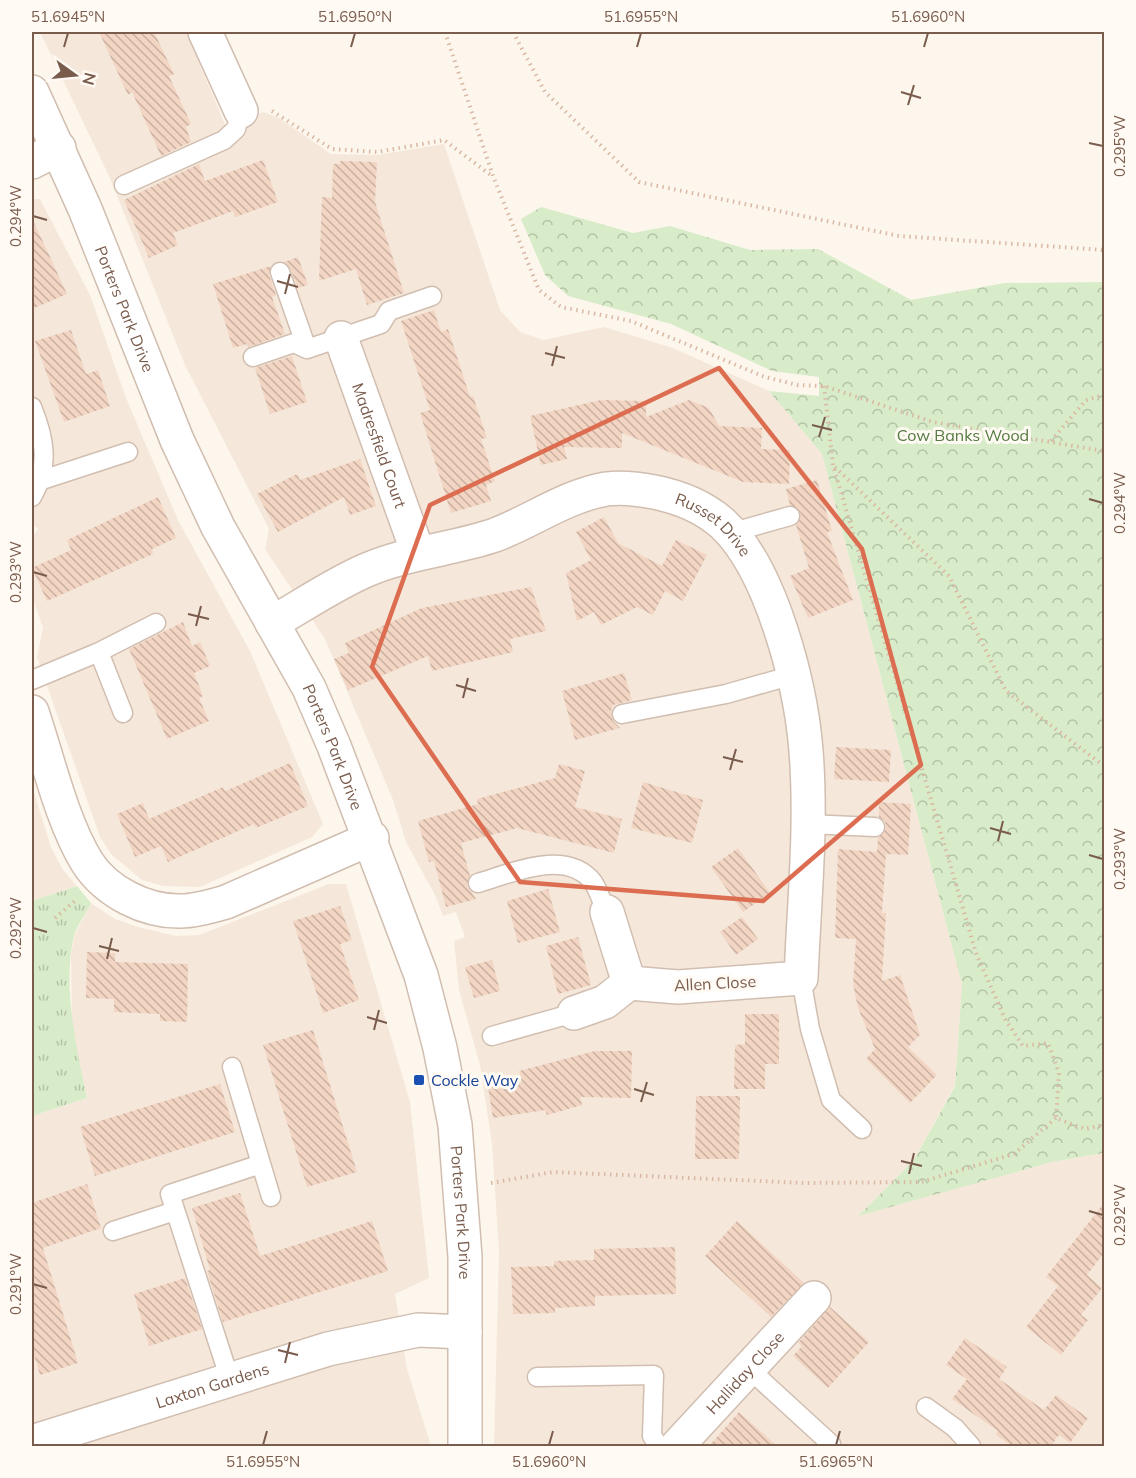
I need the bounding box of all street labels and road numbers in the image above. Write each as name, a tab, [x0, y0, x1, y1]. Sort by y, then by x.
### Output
street label: Porters Park Drive	[91, 243, 159, 375]
street label: Madresfield Court	[348, 380, 411, 511]
street label: Russet Drive	[673, 488, 756, 560]
street label: Porters Park Drive	[299, 681, 367, 813]
street label: Allen Close	[673, 971, 757, 995]
street label: Porters Park Drive	[447, 1145, 475, 1279]
street label: Halliday Close	[702, 1327, 788, 1418]
street label: Laxton Gardens	[153, 1358, 272, 1413]

